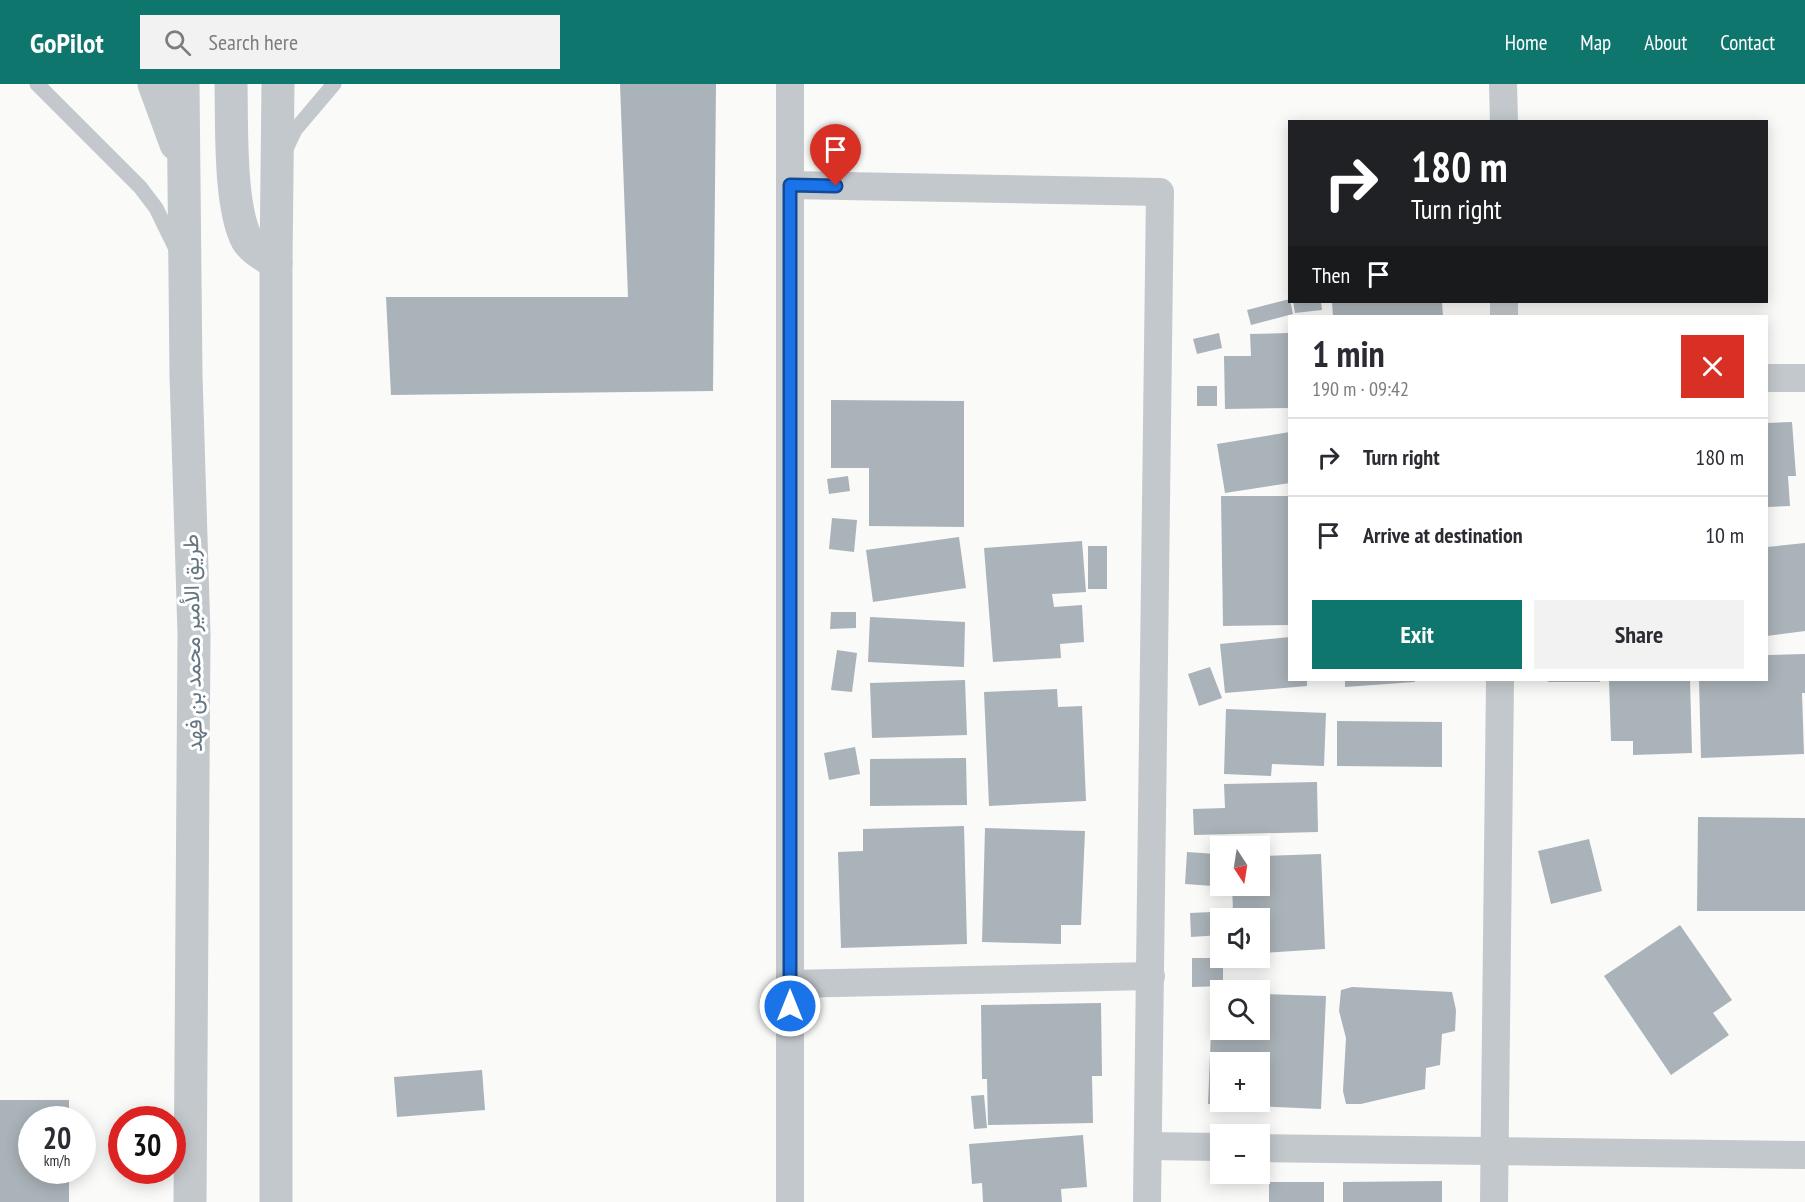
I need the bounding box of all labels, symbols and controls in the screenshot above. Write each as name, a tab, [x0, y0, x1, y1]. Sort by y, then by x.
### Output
search box	[140, 15, 560, 69]
text: GoPilot	[30, 24, 104, 61]
icon: search	[161, 26, 194, 59]
text: Search here	[209, 28, 298, 56]
text: Home	[1505, 29, 1547, 56]
text: Map	[1580, 29, 1611, 56]
text: About	[1644, 29, 1687, 56]
text: Contact	[1720, 29, 1775, 56]
pin	[810, 124, 861, 186]
icon: arrive	[819, 133, 852, 166]
text: 180 m	[1411, 139, 1508, 194]
icon: right	[1312, 144, 1390, 222]
text: Turn right	[1411, 192, 1502, 226]
icon: arrive	[1362, 258, 1395, 291]
text: Then	[1312, 261, 1350, 289]
text: 1 min	[1312, 330, 1385, 377]
button: close	[1681, 335, 1744, 398]
text: 190 m · 09:42	[1312, 376, 1409, 402]
icon: right	[1312, 441, 1345, 474]
text: Turn right	[1363, 443, 1440, 471]
text: 180 m	[1695, 443, 1744, 471]
icon: arrive	[1312, 519, 1345, 552]
text: Arrive at destination	[1363, 521, 1523, 549]
text: 10 m	[1705, 521, 1744, 549]
street label: طريق الأمير محمد بن فهد	[176, 534, 208, 752]
button: Exit	[1312, 600, 1522, 669]
button: Share	[1534, 600, 1744, 669]
north arrow	[1210, 836, 1270, 896]
map controls	[1210, 836, 1270, 1184]
button: sound	[1210, 908, 1270, 968]
position arrow	[758, 974, 822, 1038]
button: search	[1210, 980, 1270, 1040]
button: +	[1210, 1052, 1270, 1112]
speed limit sign: 30	[108, 1106, 186, 1184]
text: 20	[43, 1118, 71, 1157]
button: −	[1210, 1124, 1270, 1184]
text: km/h	[44, 1151, 70, 1170]

